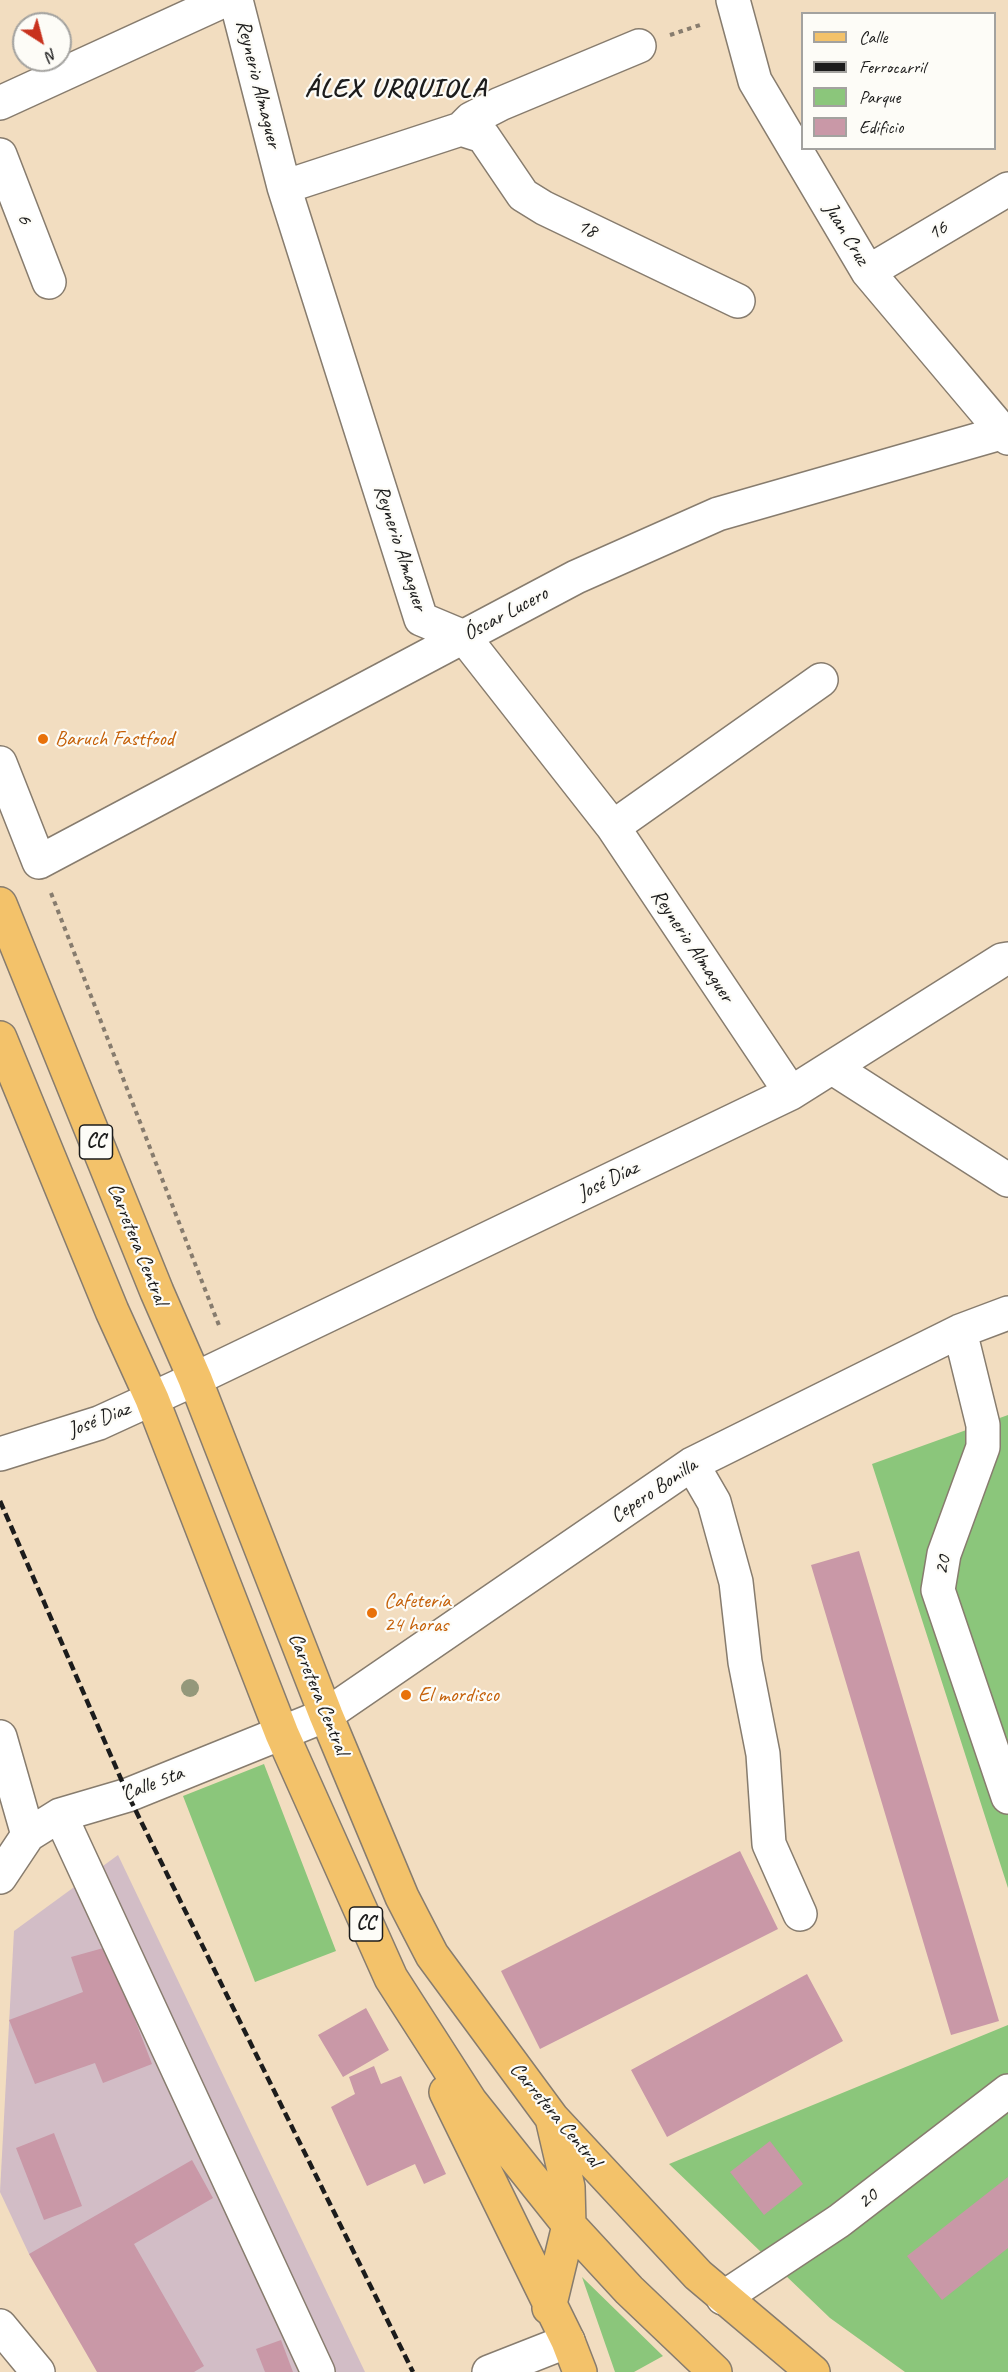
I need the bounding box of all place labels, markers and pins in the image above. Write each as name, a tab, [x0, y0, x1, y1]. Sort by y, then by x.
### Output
place label: Baruch Fastfood	[55, 726, 174, 752]
marker: Baruch Fastfood	[36, 732, 50, 746]
place label: Cafetería 24 horas	[384, 1588, 450, 1638]
marker: Cafetería 24 horas	[365, 1606, 379, 1620]
place label: El mordisco	[418, 1682, 499, 1708]
marker: El mordisco	[399, 1688, 413, 1702]

